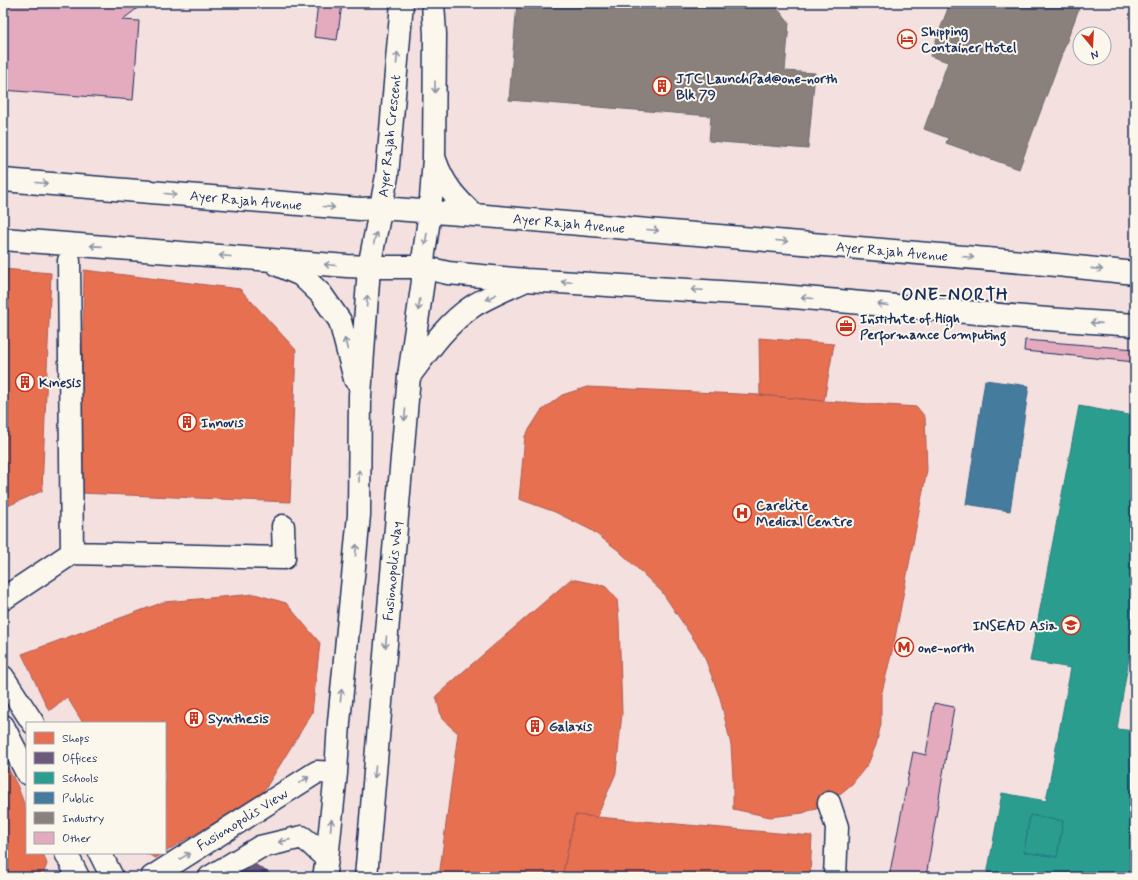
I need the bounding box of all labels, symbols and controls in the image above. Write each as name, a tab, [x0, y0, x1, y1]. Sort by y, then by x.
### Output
place label: Shipping Container Hotel	[921, 23, 1017, 57]
north arrow	[1072, 26, 1112, 66]
hotel icon: Shipping Container Hotel	[896, 28, 918, 50]
text: N	[1089, 47, 1100, 62]
one-way arrow	[394, 52, 401, 65]
place label: JTC LaunchPad@one-north Blk 79	[676, 70, 838, 104]
street label: Ayer Rajah Crescent	[375, 74, 405, 198]
building icon: JTC LaunchPad@one-north Blk 79	[651, 75, 673, 97]
one-way arrow	[431, 80, 439, 93]
one-way arrow	[35, 179, 48, 187]
street label: Ayer Rajah Avenue	[189, 187, 303, 215]
one-way arrow	[164, 190, 177, 197]
one-way arrow	[322, 203, 335, 210]
street label: Ayer Rajah Avenue	[512, 210, 626, 238]
one-way arrow	[646, 226, 659, 234]
one-way arrow	[372, 232, 380, 245]
one-way arrow	[422, 233, 430, 246]
one-way arrow	[775, 238, 788, 245]
street label: Ayer Rajah Avenue	[835, 238, 949, 266]
one-way arrow	[90, 243, 103, 250]
one-way arrow	[219, 253, 232, 260]
one-way arrow	[961, 254, 974, 261]
one-way arrow	[324, 261, 337, 268]
one-way arrow	[1090, 265, 1103, 273]
one-way arrow	[561, 279, 574, 286]
district label: ONE-NORTH	[901, 283, 1009, 307]
one-way arrow	[691, 286, 704, 293]
one-way arrow	[485, 294, 497, 301]
one-way arrow	[801, 294, 814, 302]
one-way arrow	[363, 295, 370, 308]
one-way arrow	[415, 298, 423, 311]
one-way arrow	[877, 301, 890, 308]
place label: Institute of High Performance Computing	[860, 310, 1007, 347]
office icon: Institute of High Performance Computing	[835, 315, 857, 337]
one-way arrow	[1090, 319, 1103, 326]
one-way arrow	[342, 338, 350, 351]
building icon: Kinesis	[14, 371, 36, 393]
place label: Kinesis	[39, 374, 82, 392]
one-way arrow	[402, 408, 409, 421]
building icon: Innovis	[176, 411, 198, 433]
place label: Innovis	[201, 414, 244, 432]
one-way arrow	[355, 470, 363, 483]
place label: Carelite Medical Centre	[756, 497, 853, 531]
hospital icon: Carelite Medical Centre	[731, 502, 753, 524]
street label: Fusionopolis Way	[380, 520, 406, 622]
one-way arrow	[352, 544, 360, 557]
school or university icon: INSEAD Asia	[1060, 614, 1082, 636]
place label: INSEAD Asia	[973, 617, 1058, 635]
one-way arrow	[383, 635, 390, 648]
metro station icon: one-north	[893, 636, 915, 658]
place label: one-north	[918, 639, 974, 657]
one-way arrow	[338, 689, 345, 702]
building icon: Synthesis	[183, 707, 205, 729]
place label: Synthesis	[208, 710, 269, 728]
building icon: Galaxis	[524, 715, 546, 737]
place label: Galaxis	[549, 718, 593, 736]
legend	[26, 722, 166, 854]
text: Shops	[62, 731, 89, 747]
text: Offices	[62, 751, 97, 767]
one-way arrow	[372, 765, 379, 778]
text: Schools	[62, 771, 98, 787]
one-way arrow	[298, 776, 309, 784]
street label: Fusionopolis View	[194, 785, 292, 855]
text: Public	[62, 791, 94, 807]
text: Industry	[62, 811, 104, 827]
one-way arrow	[327, 818, 335, 831]
text: Other	[62, 831, 91, 847]
one-way arrow	[277, 838, 290, 845]
one-way arrow	[179, 852, 190, 860]

